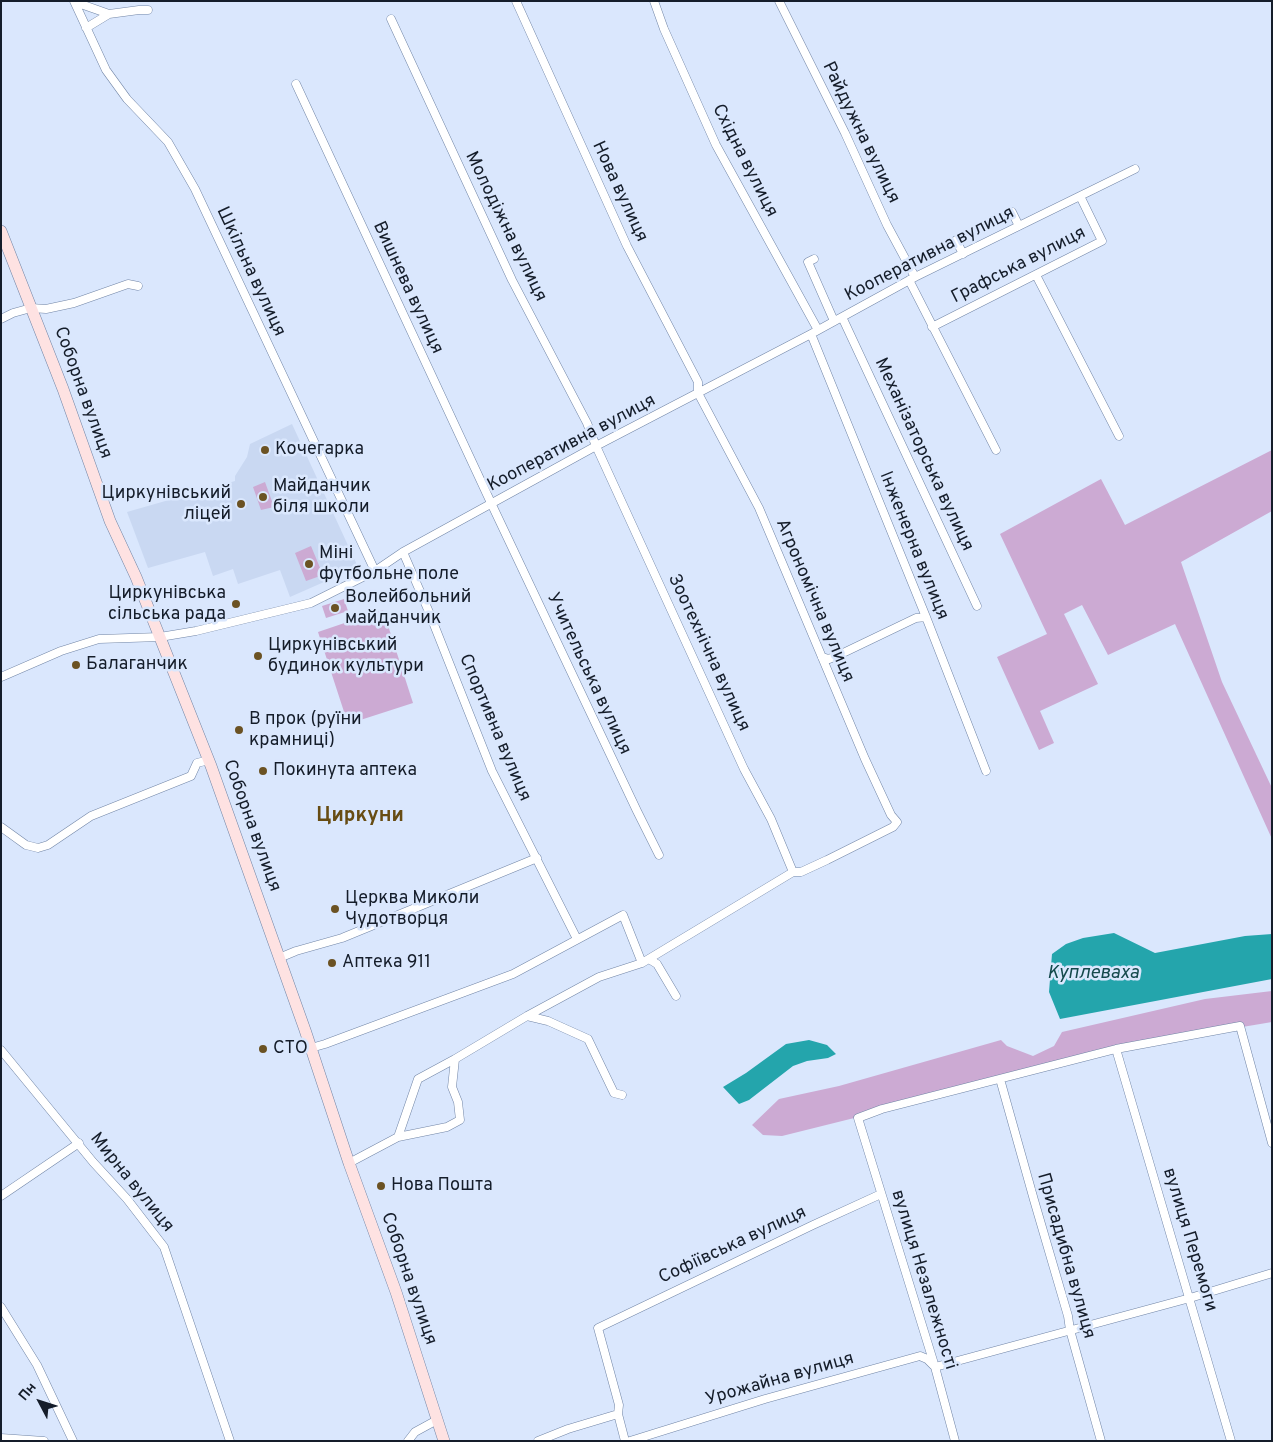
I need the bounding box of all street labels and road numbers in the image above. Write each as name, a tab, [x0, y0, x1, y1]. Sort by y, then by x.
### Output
street label: Райдужна вулиця	[816, 59, 904, 207]
street label: Східна вулиця	[706, 101, 782, 221]
street label: Нова вулиця	[586, 138, 652, 246]
street label: Молодіжна вулиця	[459, 148, 551, 306]
street label: Кооперативна вулиця	[842, 203, 1018, 307]
street label: Шкільна вулиця	[210, 204, 290, 340]
street label: Вишнева вулиця	[367, 218, 447, 358]
street label: Графська вулиця	[948, 223, 1090, 309]
street label: Соборна вулиця	[48, 324, 116, 462]
street label: Механізаторська вулиця	[869, 355, 977, 555]
street label: Кооперативна вулиця	[484, 390, 660, 498]
street label: Інженерна вулиця	[873, 469, 953, 623]
street label: Агрономічна вулиця	[770, 516, 858, 686]
street label: Зоотехнічна вулиця	[662, 571, 754, 735]
street label: Учительська вулиця	[541, 590, 635, 758]
street label: Спортивна вулиця	[453, 651, 535, 805]
street label: Соборна вулиця	[217, 757, 285, 895]
street label: Мирна вулиця	[84, 1129, 178, 1237]
street label: вулиця Перемоги	[1157, 1165, 1221, 1315]
street label: Присадибна вулиця	[1031, 1171, 1099, 1341]
street label: вулиця Незалежності	[885, 1187, 961, 1373]
street label: Софіївська вулиця	[656, 1202, 810, 1290]
street label: Соборна вулиця	[375, 1210, 441, 1348]
street label: Урожайна вулиця	[703, 1348, 857, 1412]

